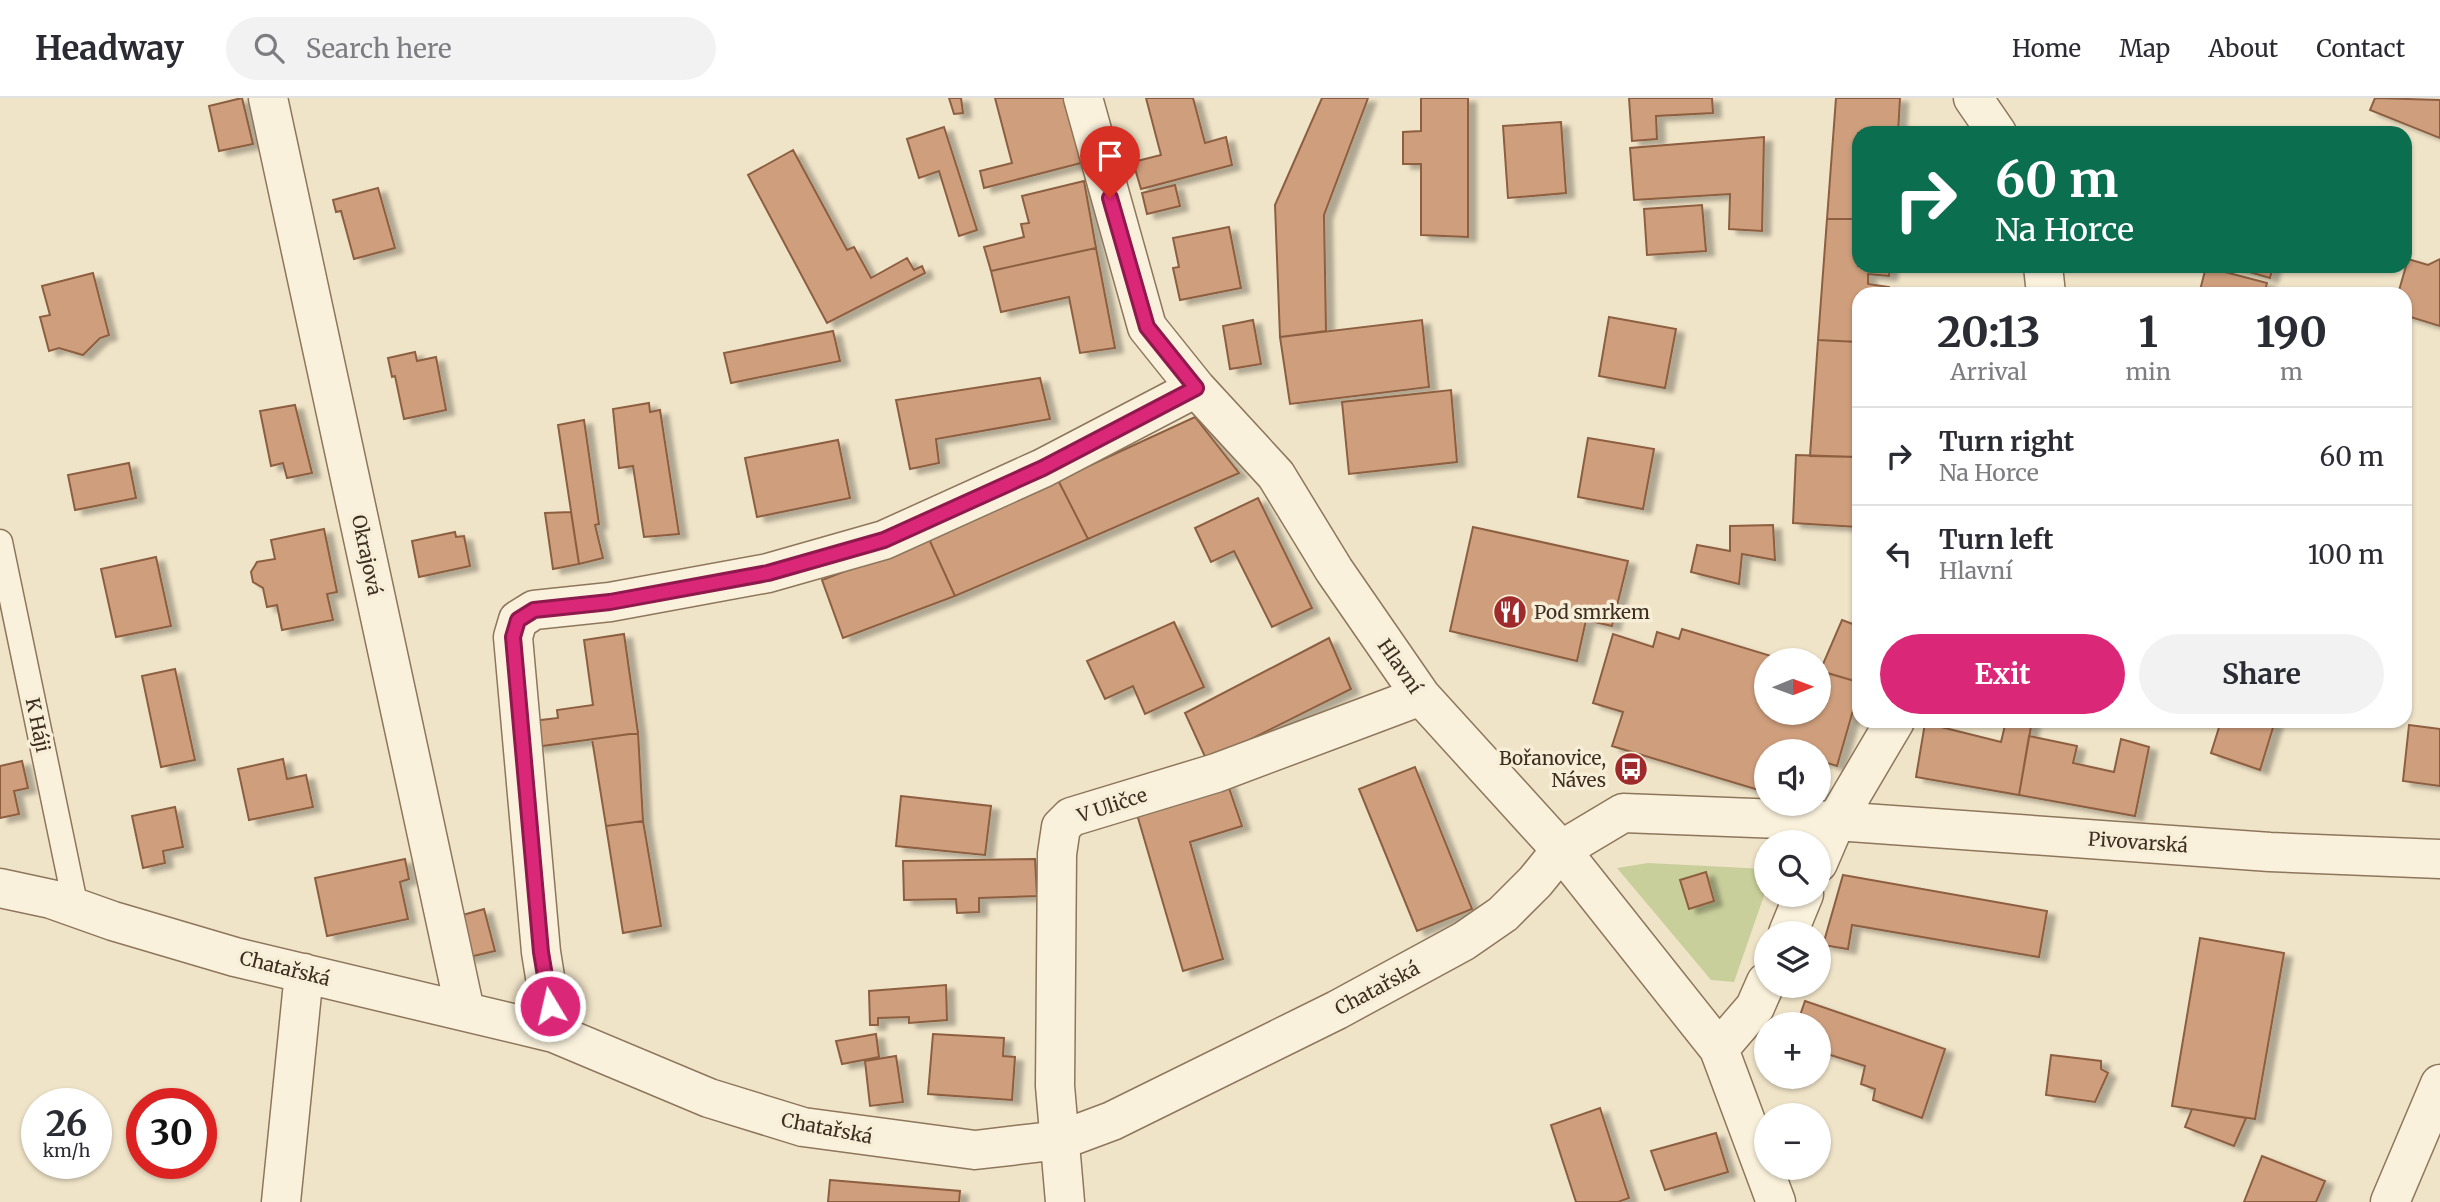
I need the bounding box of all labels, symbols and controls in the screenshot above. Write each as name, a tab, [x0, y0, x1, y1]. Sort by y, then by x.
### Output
search box	[226, 17, 716, 80]
text: Headway	[35, 28, 184, 69]
icon: search	[250, 29, 288, 67]
text: Search here	[306, 32, 452, 65]
text: Home	[2012, 33, 2081, 64]
text: Map	[2119, 33, 2170, 64]
text: About	[2208, 33, 2278, 64]
text: Contact	[2316, 33, 2405, 64]
pin	[1080, 126, 1140, 198]
icon: arrive	[1091, 137, 1129, 175]
text: 60 m	[1995, 149, 2118, 210]
icon: right	[1880, 154, 1971, 245]
text: Na Horce	[1995, 210, 2134, 250]
text: 20:13	[1937, 306, 2040, 358]
text: 1	[2138, 306, 2158, 358]
text: 190	[2256, 306, 2327, 358]
text: Arrival	[1950, 357, 2027, 386]
text: min	[2125, 357, 2171, 386]
text: m	[2280, 357, 2303, 386]
text: Turn right	[1939, 425, 2074, 458]
icon: right	[1880, 437, 1918, 475]
text: 60 m	[2320, 440, 2384, 473]
text: Na Horce	[1939, 458, 2039, 487]
street label: Okrajová	[347, 513, 387, 597]
text: Turn left	[1939, 523, 2053, 556]
icon: left	[1880, 535, 1918, 573]
text: 100 m	[2308, 538, 2384, 571]
text: Hlavní	[1939, 556, 2013, 585]
restaurant icon: Pod smrkem	[1491, 593, 1529, 631]
place label: Pod smrkem	[1534, 600, 1650, 624]
street label: Hlavní	[1373, 634, 1428, 698]
button: Exit	[1880, 634, 2125, 714]
button: Share	[2139, 634, 2384, 714]
north arrow	[1754, 648, 1830, 724]
map controls	[1754, 648, 1831, 1180]
street label: K Háji	[21, 696, 55, 754]
button: sound	[1754, 739, 1831, 816]
place label: Bořanovice, Náves	[1499, 746, 1606, 792]
bus stop icon: Bořanovice, Náves	[1612, 750, 1650, 788]
street label: V Uličce	[1073, 782, 1150, 828]
street label: Pivovarská	[2087, 827, 2189, 857]
button: search	[1754, 830, 1831, 907]
button: layers	[1754, 921, 1831, 998]
street label: Chatařská	[237, 945, 333, 991]
street label: Chatařská	[1331, 956, 1423, 1020]
position arrow	[513, 969, 587, 1043]
button: +	[1754, 1012, 1831, 1089]
speed limit sign: 30	[126, 1088, 217, 1179]
text: 26	[46, 1102, 87, 1146]
button: −	[1754, 1103, 1831, 1180]
street label: Chatařská	[779, 1107, 875, 1149]
text: km/h	[43, 1139, 90, 1162]

